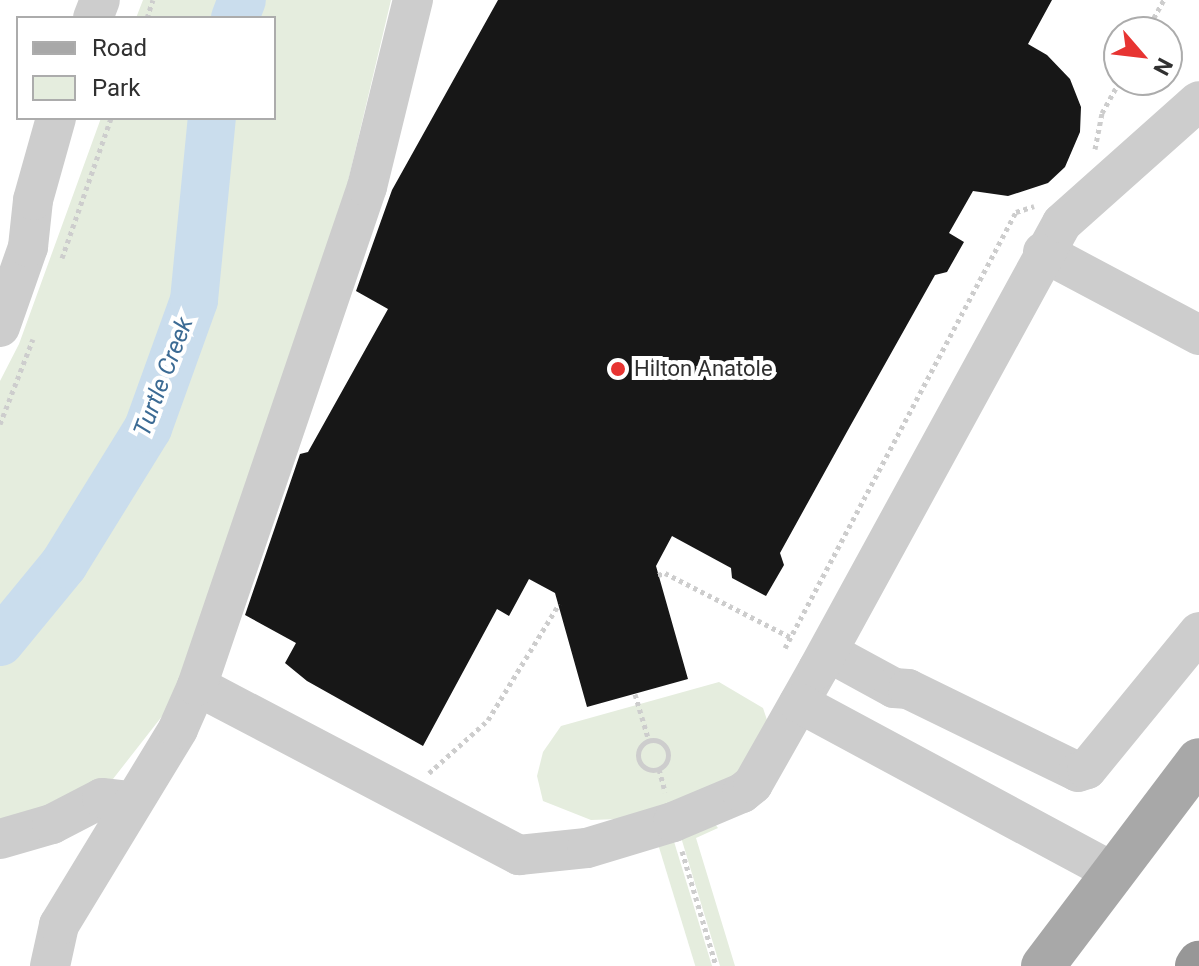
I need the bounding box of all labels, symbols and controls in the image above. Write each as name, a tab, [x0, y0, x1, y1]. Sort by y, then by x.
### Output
legend	[16, 16, 276, 120]
north arrow	[1103, 16, 1183, 96]
text: Road	[92, 34, 147, 62]
text: N	[1148, 54, 1178, 79]
text: Park	[92, 74, 140, 102]
water label: Turtle Creek	[128, 314, 200, 440]
place label: Hilton Anatole	[634, 356, 773, 382]
marker: Hilton Anatole	[609, 360, 627, 378]

